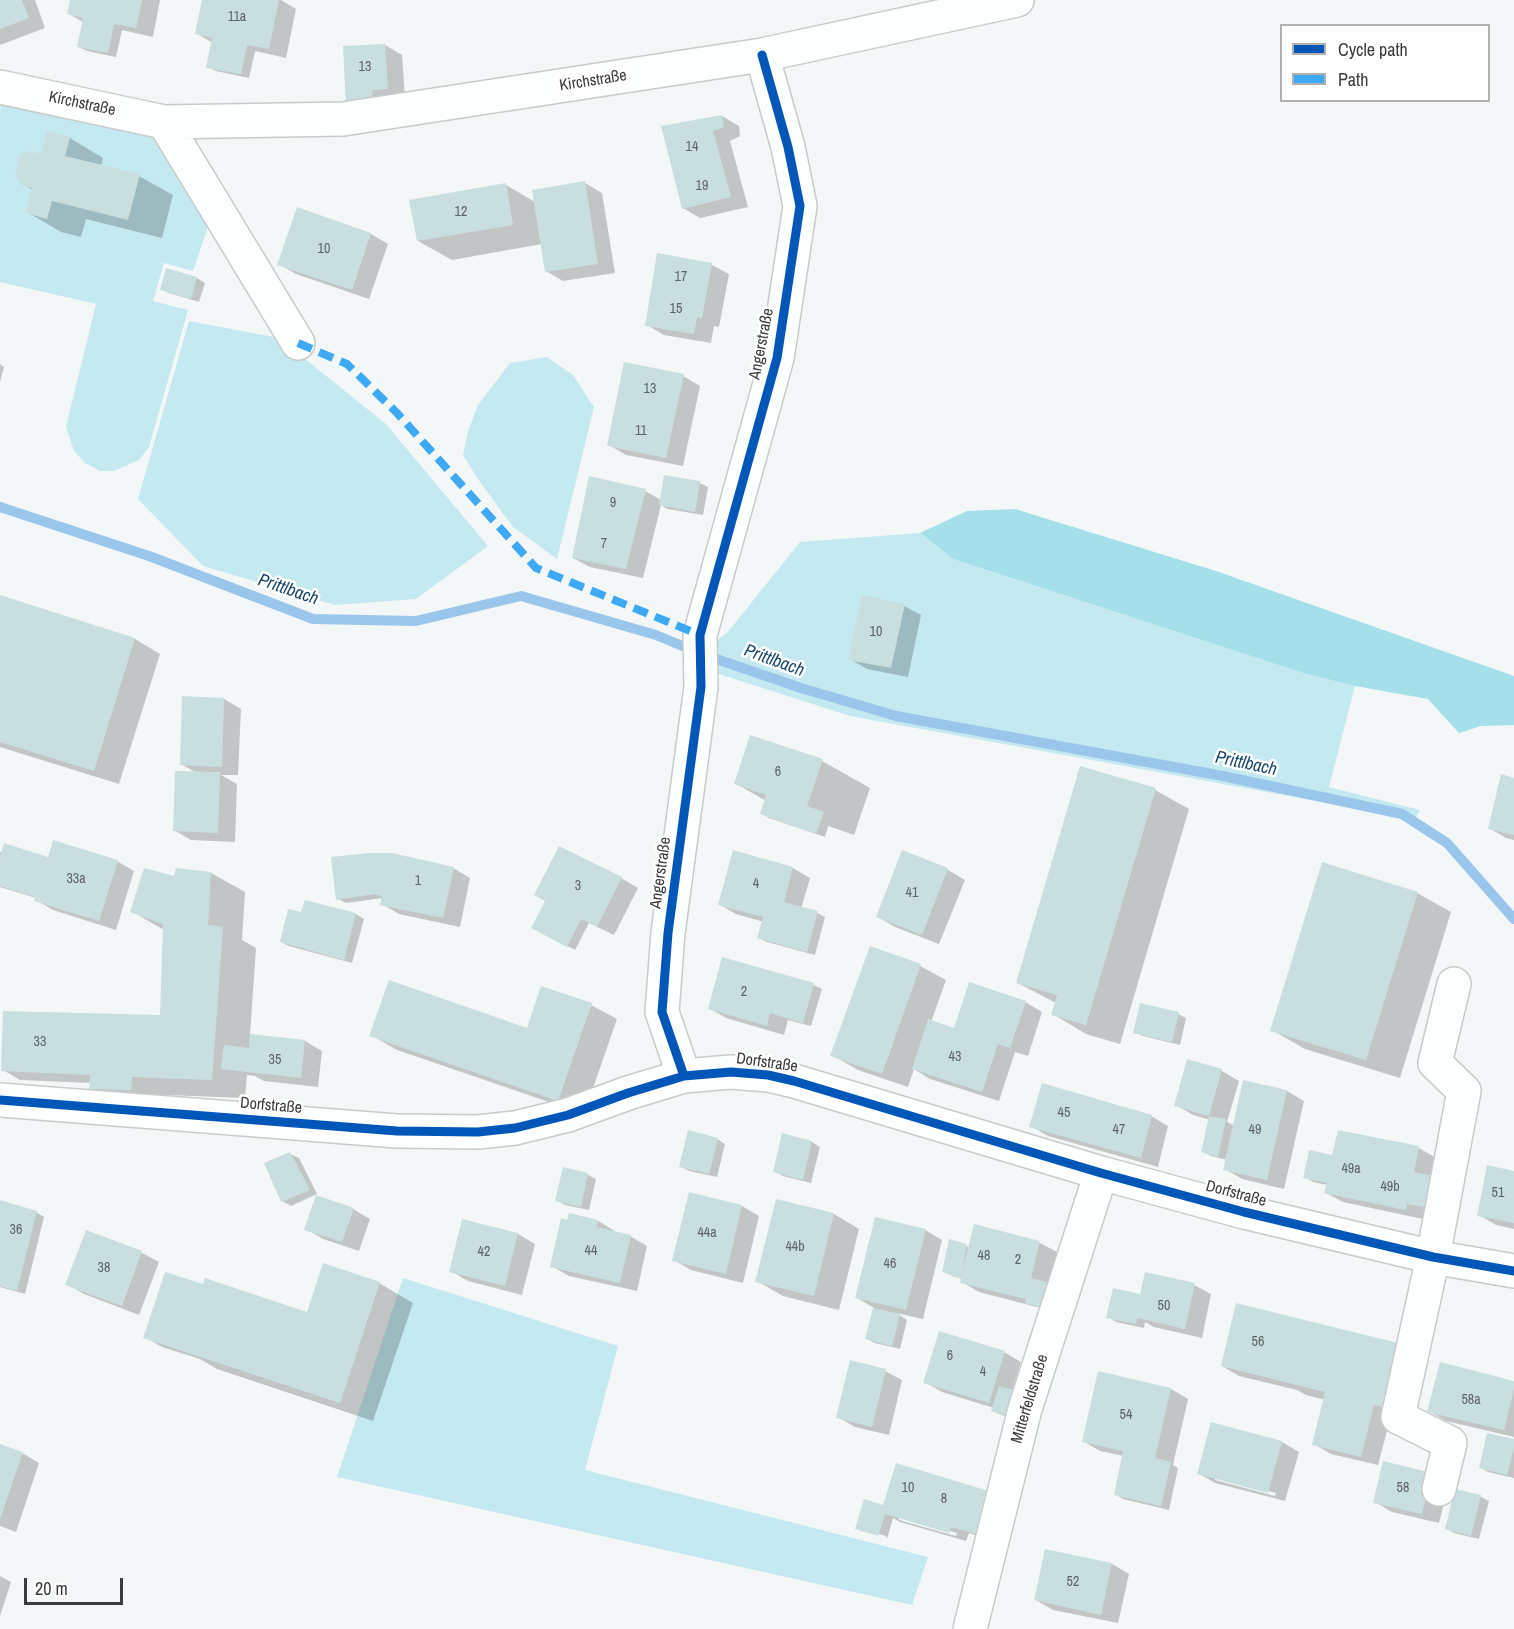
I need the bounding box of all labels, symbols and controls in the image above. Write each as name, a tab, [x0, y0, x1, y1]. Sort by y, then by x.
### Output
house number: 11a	[228, 9, 246, 25]
legend	[1280, 24, 1490, 102]
text: Cycle path	[1338, 37, 1408, 62]
house number: 13	[359, 59, 371, 75]
street label: Kirchstraße	[558, 66, 628, 96]
text: Path	[1338, 67, 1368, 92]
street label: Kirchstraße	[47, 88, 117, 120]
house number: 14	[686, 139, 698, 155]
house number: 19	[696, 178, 708, 194]
house number: 12	[455, 204, 467, 220]
house number: 10	[318, 241, 330, 257]
house number: 17	[675, 269, 687, 285]
house number: 15	[670, 301, 682, 317]
street label: Angerstraße	[746, 307, 778, 381]
house number: 13	[644, 381, 656, 397]
house number: 11	[635, 423, 647, 439]
house number: 9	[610, 495, 616, 511]
house number: 7	[601, 536, 607, 552]
water label: Prittlbach	[255, 570, 321, 610]
house number: 10	[870, 624, 882, 640]
water label: Prittlbach	[741, 640, 807, 682]
water label: Prittlbach	[1213, 747, 1279, 781]
house number: 6	[775, 764, 781, 780]
street label: Angerstraße	[646, 836, 676, 910]
house number: 33a	[66, 871, 86, 887]
house number: 1	[415, 873, 421, 889]
house number: 4	[753, 876, 759, 892]
house number: 3	[575, 878, 581, 894]
house number: 41	[906, 885, 918, 901]
house number: 2	[741, 984, 747, 1000]
house number: 33	[34, 1034, 46, 1050]
street label: Dorfstraße	[735, 1049, 799, 1077]
house number: 43	[949, 1049, 961, 1065]
house number: 35	[269, 1052, 281, 1068]
street label: Dorfstraße	[239, 1094, 303, 1118]
house number: 45	[1058, 1105, 1070, 1121]
house number: 47	[1113, 1122, 1125, 1138]
house number: 49	[1249, 1122, 1261, 1138]
house number: 49a	[1341, 1161, 1361, 1177]
street label: Dorfstraße	[1204, 1177, 1268, 1211]
house number: 49b	[1380, 1179, 1400, 1195]
house number: 51	[1492, 1185, 1504, 1201]
house number: 36	[10, 1222, 22, 1238]
house number: 44a	[697, 1225, 717, 1241]
house number: 44b	[785, 1239, 805, 1255]
house number: 44	[585, 1243, 597, 1259]
house number: 42	[478, 1244, 490, 1260]
house number: 48	[978, 1248, 990, 1264]
house number: 2	[1015, 1252, 1021, 1268]
house number: 46	[884, 1256, 896, 1272]
house number: 38	[98, 1260, 110, 1276]
house number: 50	[1158, 1298, 1170, 1314]
house number: 56	[1252, 1334, 1264, 1350]
house number: 6	[947, 1348, 953, 1364]
street label: Mitterfeldstraße	[1007, 1352, 1053, 1446]
house number: 4	[980, 1364, 986, 1380]
house number: 58a	[1461, 1392, 1481, 1408]
house number: 54	[1120, 1407, 1132, 1423]
house number: 10	[902, 1480, 914, 1496]
house number: 58	[1397, 1480, 1409, 1496]
house number: 8	[941, 1491, 947, 1507]
scale bar	[27, 1566, 126, 1604]
house number: 52	[1067, 1574, 1079, 1590]
text: 20 m	[35, 1576, 68, 1601]

